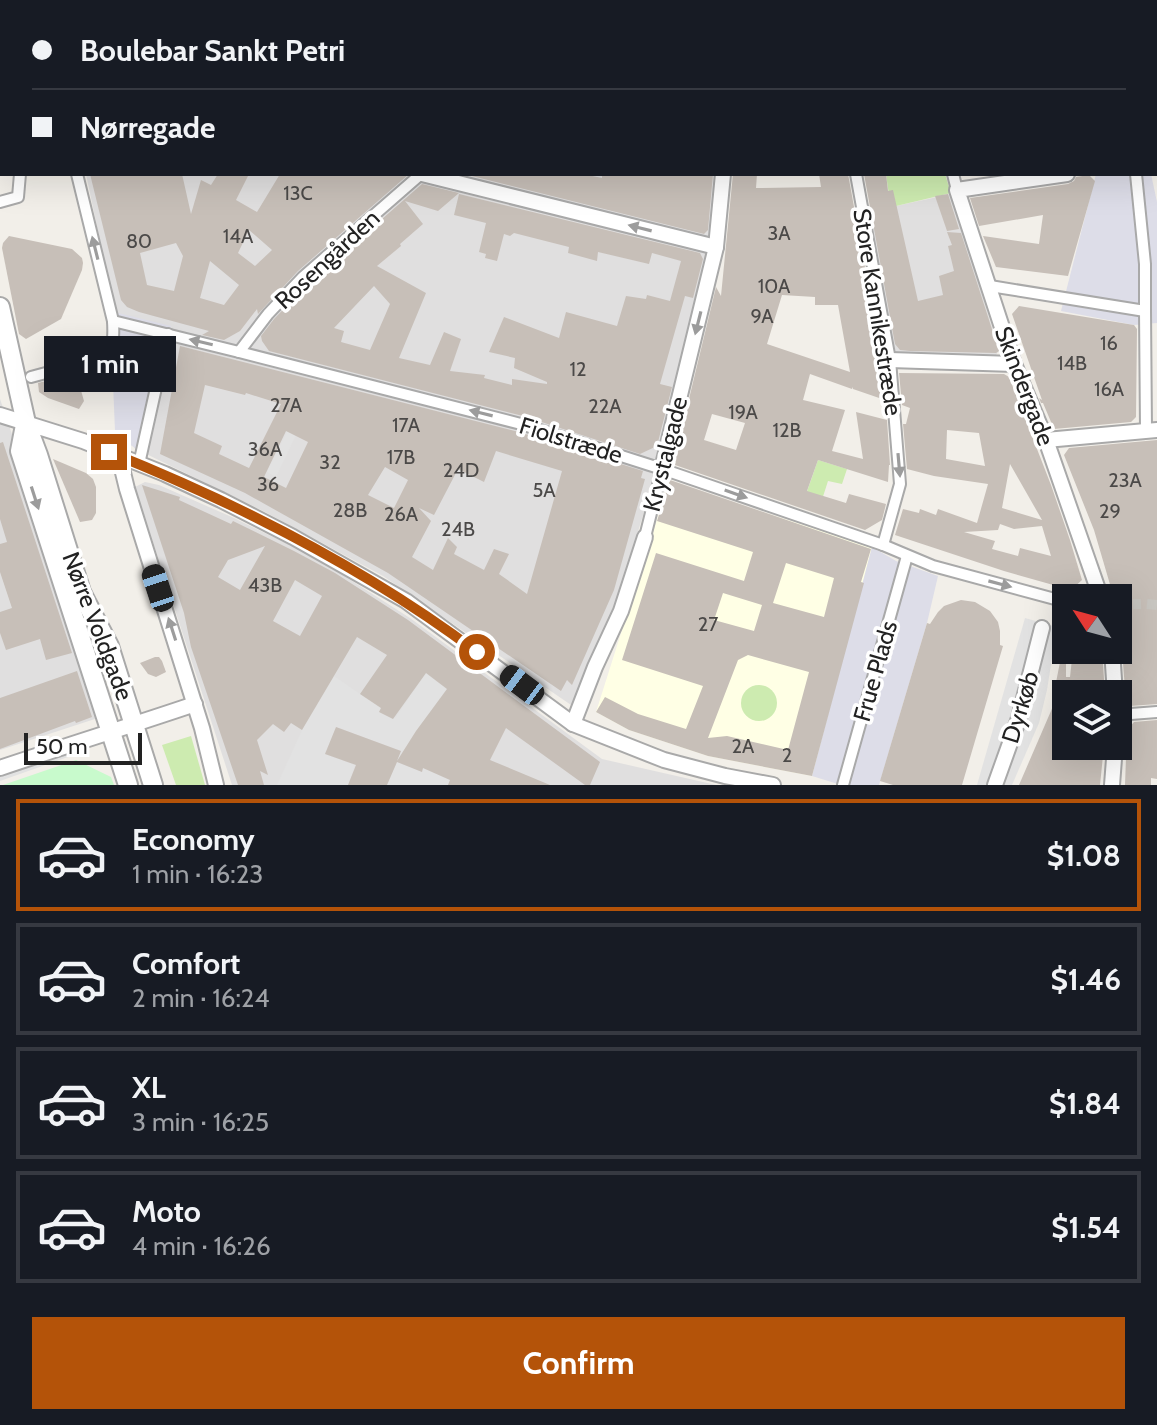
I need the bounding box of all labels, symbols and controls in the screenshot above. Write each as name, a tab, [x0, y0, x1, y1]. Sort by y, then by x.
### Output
text: Boulebar Sankt Petri	[80, 32, 345, 69]
text: Nørregade	[80, 109, 215, 146]
house number: 13C	[283, 181, 313, 205]
street label: Rosengården	[269, 203, 385, 315]
street label: Store Kannikestræde	[847, 206, 909, 418]
house number: 3A	[767, 221, 791, 245]
one-way arrow	[628, 222, 653, 234]
house number: 14A	[223, 224, 254, 248]
house number: 80	[126, 229, 152, 253]
one-way arrow	[88, 235, 100, 260]
house number: 10A	[758, 274, 791, 298]
house number: 9A	[750, 304, 774, 328]
one-way arrow	[691, 311, 703, 336]
street label: Skindergade	[989, 322, 1061, 450]
house number: 16	[1100, 331, 1118, 355]
callout: 1 min	[43, 336, 175, 392]
one-way arrow	[189, 336, 214, 348]
text: 1 min	[81, 348, 139, 380]
house number: 14B	[1057, 351, 1087, 375]
house number: 12	[570, 357, 587, 381]
house number: 16A	[1094, 377, 1125, 401]
house number: 27A	[270, 393, 303, 417]
street label: Krystalgade	[637, 393, 693, 515]
house number: 22A	[588, 394, 622, 418]
house number: 19A	[728, 400, 759, 424]
one-way arrow	[468, 407, 493, 419]
street label: Fiolstræde	[516, 411, 626, 469]
house number: 17A	[392, 413, 421, 437]
house number: 12B	[773, 418, 802, 442]
route end	[91, 434, 127, 470]
house number: 36A	[248, 437, 283, 461]
house number: 17B	[387, 445, 415, 469]
house number: 32	[319, 450, 341, 474]
one-way arrow	[893, 453, 906, 478]
house number: 24D	[443, 458, 479, 482]
house number: 23A	[1108, 468, 1142, 492]
house number: 36	[257, 472, 279, 496]
house number: 5A	[532, 478, 556, 502]
one-way arrow	[30, 486, 42, 510]
one-way arrow	[724, 488, 748, 501]
house number: 28B	[333, 498, 367, 522]
house number: 29	[1099, 499, 1121, 523]
house number: 26A	[384, 502, 419, 526]
house number: 24B	[441, 517, 475, 541]
street label: Nørre Voldgade	[56, 548, 140, 704]
car	[139, 561, 177, 615]
house number: 43B	[248, 573, 282, 597]
one-way arrow	[987, 579, 1012, 591]
north arrow	[1052, 584, 1132, 664]
map controls	[1052, 584, 1132, 760]
house number: 27	[698, 612, 718, 636]
one-way arrow	[165, 617, 177, 641]
street label: Frue Plads	[847, 617, 903, 725]
route start	[459, 634, 495, 670]
car	[496, 661, 548, 709]
street label: Dyrkøb	[995, 667, 1045, 747]
button: layers	[1052, 680, 1132, 760]
scale bar	[24, 729, 142, 765]
text: 50 m	[36, 733, 88, 760]
house number: 2A	[732, 734, 755, 758]
house number: 2	[782, 743, 792, 767]
icon: car	[36, 819, 108, 891]
text: Economy	[132, 821, 255, 858]
text: $1.08	[1047, 837, 1121, 874]
text: 1 min · 16:23	[132, 858, 263, 890]
icon: car	[36, 943, 108, 1015]
text: Comfort	[132, 945, 240, 982]
text: $1.46	[1050, 961, 1121, 998]
text: 2 min · 16:24	[132, 982, 270, 1014]
icon: car	[36, 1067, 108, 1139]
text: XL	[132, 1069, 166, 1106]
text: $1.84	[1049, 1085, 1121, 1122]
text: 3 min · 16:25	[132, 1106, 269, 1138]
icon: car	[36, 1191, 108, 1263]
text: Moto	[132, 1193, 201, 1230]
text: $1.54	[1051, 1209, 1121, 1246]
text: 4 min · 16:26	[132, 1230, 271, 1262]
button: Confirm	[32, 1317, 1125, 1409]

